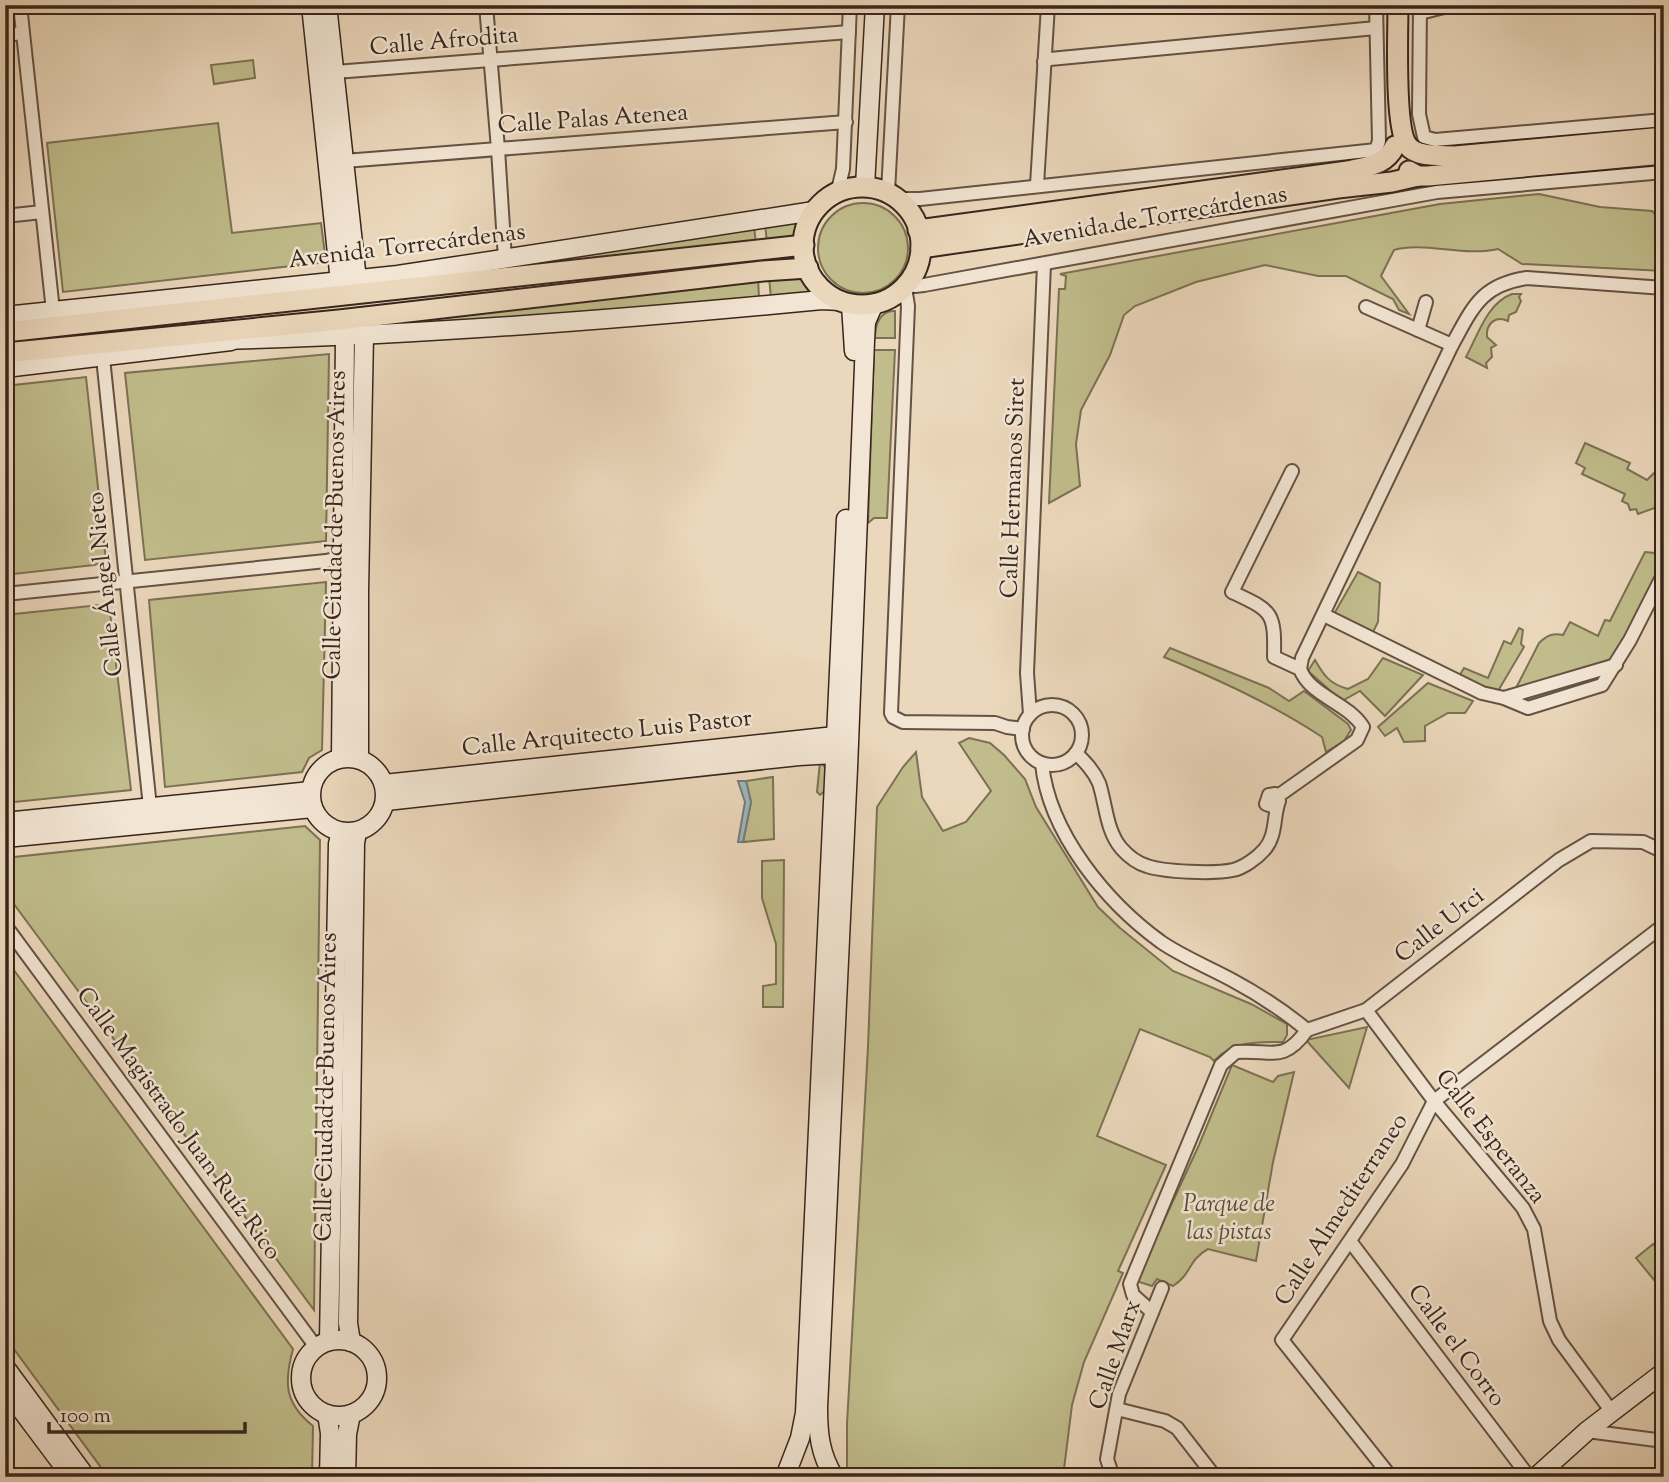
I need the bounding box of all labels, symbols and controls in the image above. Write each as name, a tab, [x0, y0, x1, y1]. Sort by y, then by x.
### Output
street label: Calle Afrodita	[368, 19, 520, 65]
street label: Calle Palas Atenea	[497, 96, 689, 144]
street label: Avenida de Torrecárdenas	[1020, 178, 1290, 258]
street label: Avenida Torrecárdenas	[286, 216, 528, 278]
street label: Calle Ciudad de Buenos Aires	[316, 370, 356, 680]
street label: Calle Hermanos Siret	[993, 377, 1035, 599]
street label: Calle Ángel Nieto	[79, 490, 133, 678]
street label: Calle Arquitecto Luis Pastor	[460, 702, 754, 766]
street label: Calle Urci	[1388, 880, 1492, 972]
street label: Calle Ciudad de Buenos Aires	[307, 932, 347, 1242]
street label: Calle Magistrado Juan Ruíz Rico	[67, 980, 289, 1268]
street label: Calle Esperanza	[1427, 1063, 1553, 1211]
street label: Calle Almediterraneo	[1267, 1107, 1417, 1313]
park label: Parque de las pistas	[1183, 1188, 1275, 1250]
street label: Calle el Corro	[1399, 1278, 1513, 1414]
street label: Calle Marx	[1081, 1295, 1151, 1415]
scale bar	[49, 1391, 245, 1435]
text: 100 m	[60, 1402, 111, 1432]

